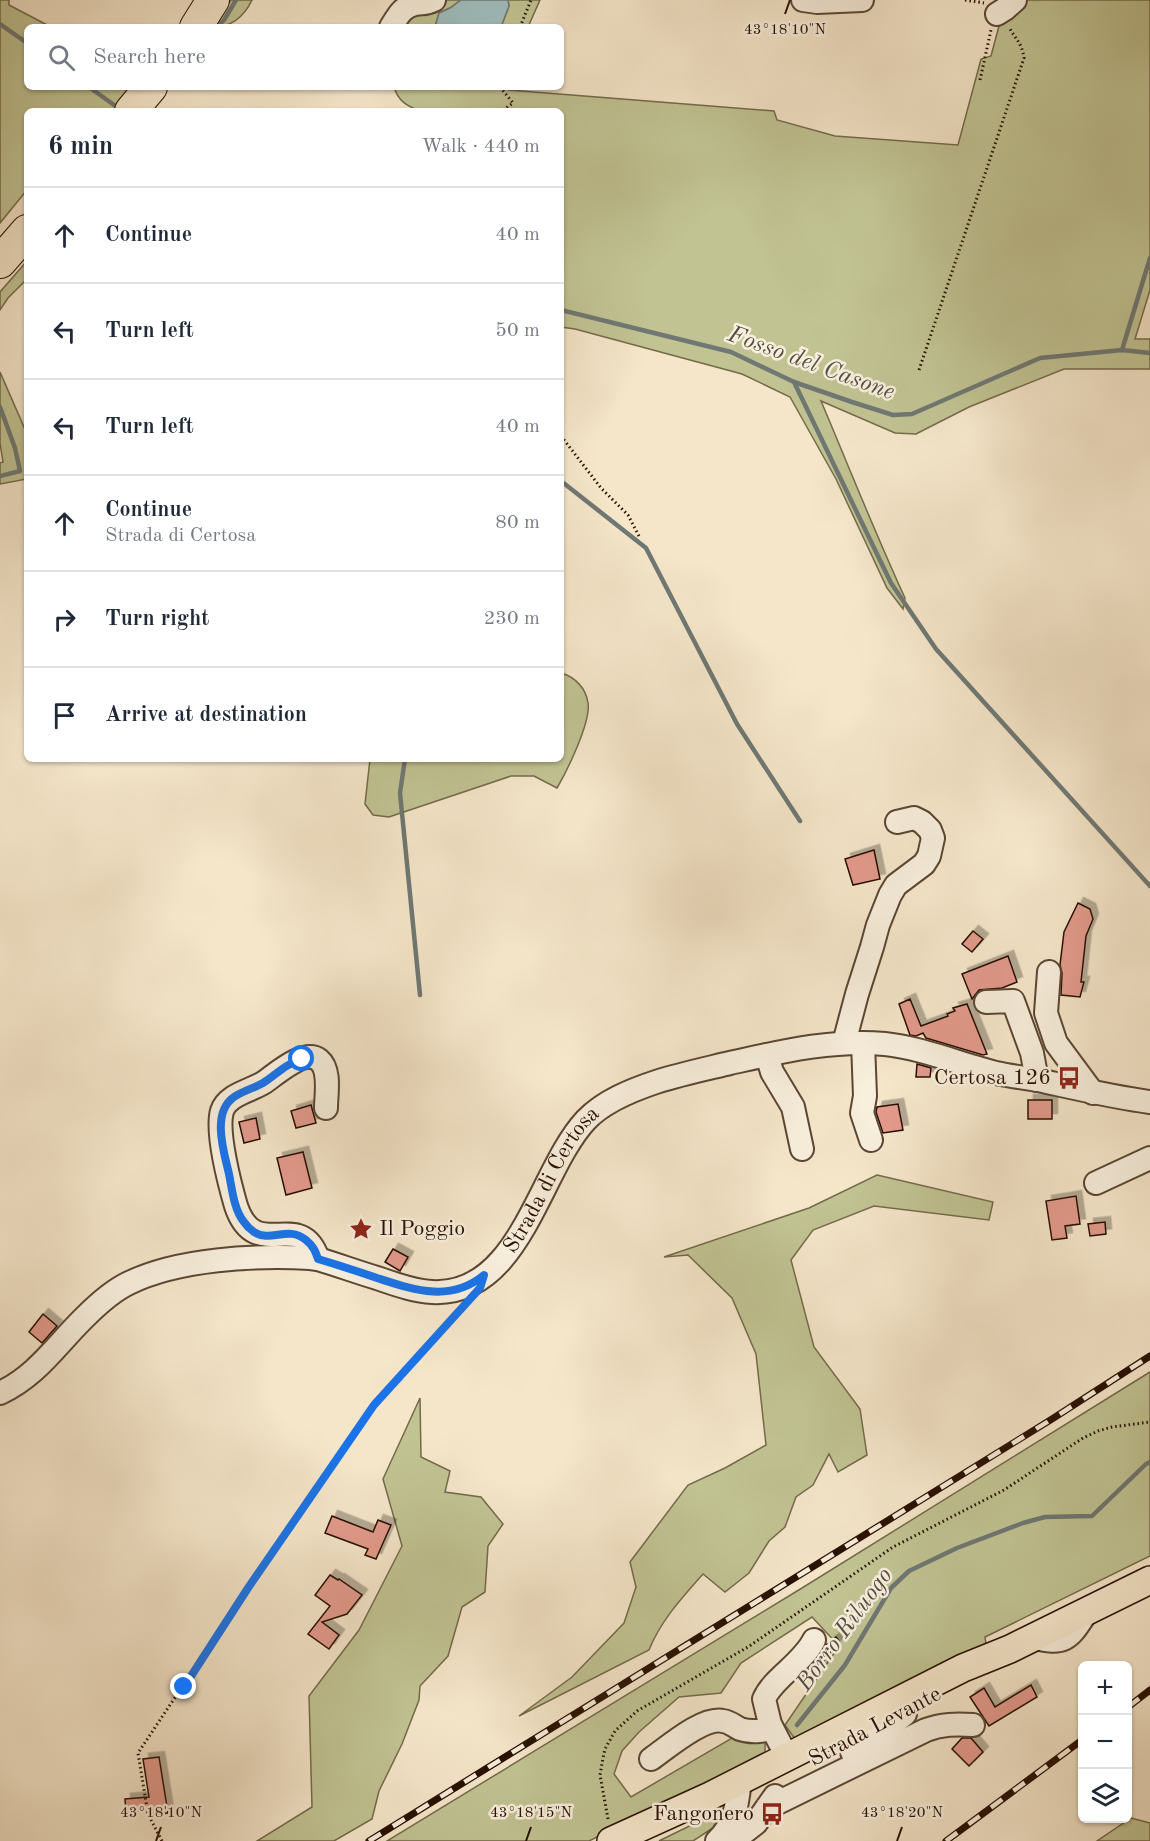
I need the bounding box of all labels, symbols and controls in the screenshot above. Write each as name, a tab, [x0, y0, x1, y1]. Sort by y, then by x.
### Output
text: 43°18'10"N	[744, 23, 826, 38]
search box	[24, 24, 564, 90]
icon: search	[45, 41, 78, 74]
text: Search here	[93, 46, 206, 68]
text: 6 min	[48, 134, 113, 160]
text: Walk · 440 m	[421, 137, 540, 157]
icon: ahead	[48, 219, 81, 252]
text: Continue	[105, 224, 192, 246]
text: 40 m	[495, 225, 540, 245]
icon: left	[48, 315, 81, 348]
text: Turn left	[105, 320, 194, 342]
text: 50 m	[495, 321, 540, 341]
water label: Fosso del Casone	[724, 322, 898, 405]
icon: left	[48, 411, 81, 444]
text: Turn left	[105, 416, 194, 438]
text: 40 m	[495, 417, 540, 437]
text: Continue	[105, 499, 192, 521]
icon: ahead	[48, 507, 81, 540]
text: 80 m	[495, 513, 540, 533]
text: Strada di Certosa	[105, 526, 256, 546]
icon: right	[48, 603, 81, 636]
text: Turn right	[105, 608, 209, 630]
text: 230 m	[484, 609, 540, 629]
icon: arrive	[48, 699, 81, 732]
text: Arrive at destination	[105, 704, 307, 726]
route start	[288, 1045, 314, 1071]
bus stop icon: Certosa 126	[1056, 1065, 1082, 1091]
place label: Certosa 126	[934, 1067, 1051, 1089]
street label: Strada di Certosa	[500, 1102, 604, 1257]
place icon: Il Poggio	[348, 1216, 374, 1242]
place label: Il Poggio	[379, 1218, 465, 1240]
water label: Borro Riluogo	[792, 1564, 898, 1697]
map controls	[1078, 1661, 1132, 1823]
button: +	[1078, 1661, 1132, 1715]
route end	[170, 1673, 196, 1699]
street label: Strada Levante	[805, 1683, 945, 1771]
button: −	[1078, 1715, 1132, 1769]
button: layers	[1078, 1769, 1132, 1823]
bus stop icon: Fangonero	[759, 1801, 785, 1827]
place label: Fangonero	[653, 1803, 754, 1825]
text: 43°18'10"N	[120, 1806, 202, 1821]
text: 43°18'15"N	[490, 1806, 572, 1821]
text: 43°18'20"N	[861, 1806, 943, 1821]

